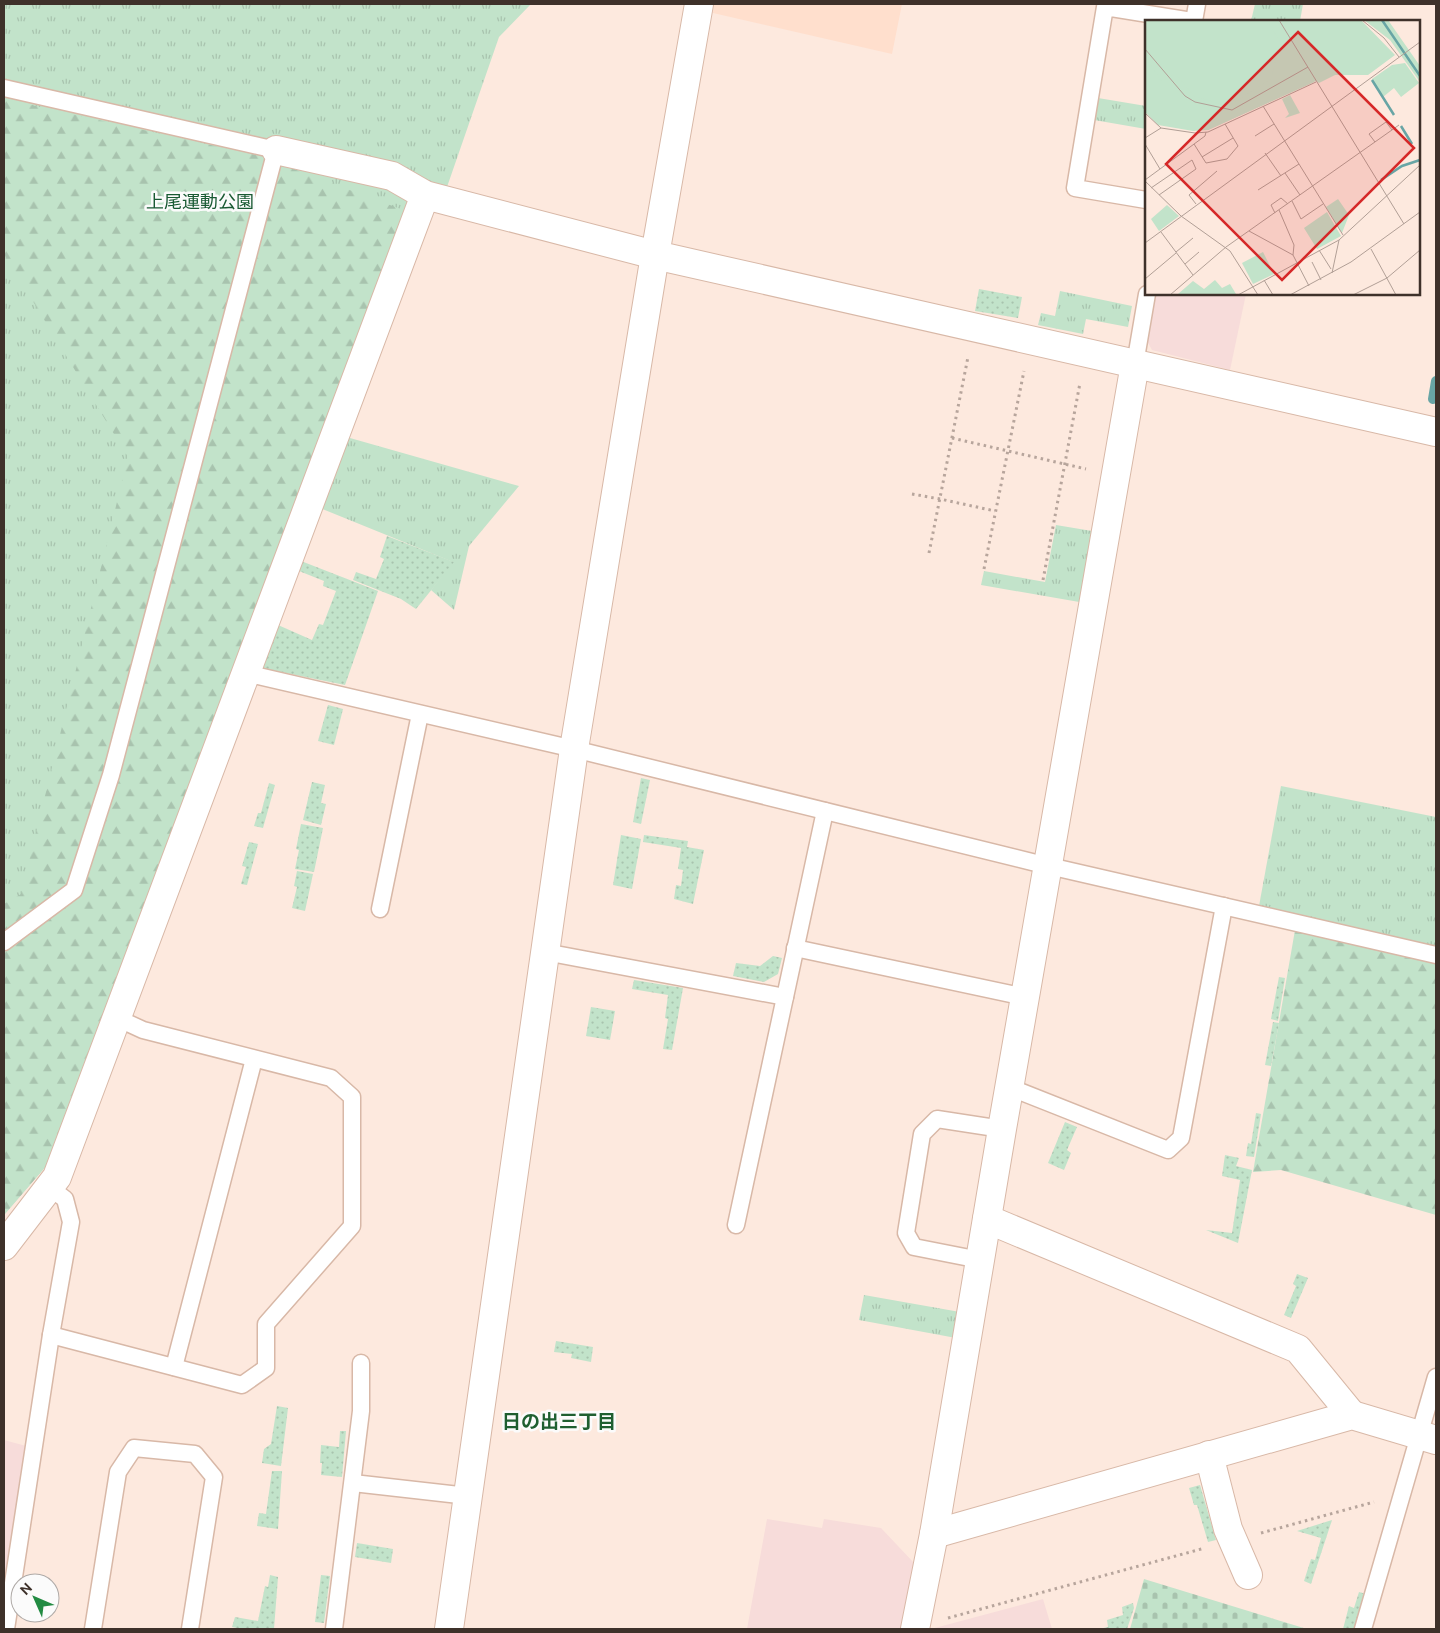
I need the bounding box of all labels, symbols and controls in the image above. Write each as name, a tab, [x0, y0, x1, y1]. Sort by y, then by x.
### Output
inset map	[1145, 20, 1420, 295]
park label: 上尾運動公園	[146, 191, 254, 211]
district label: 日の出三丁目	[502, 1410, 616, 1432]
north arrow	[10, 1573, 60, 1623]
text: N	[16, 1579, 35, 1598]

